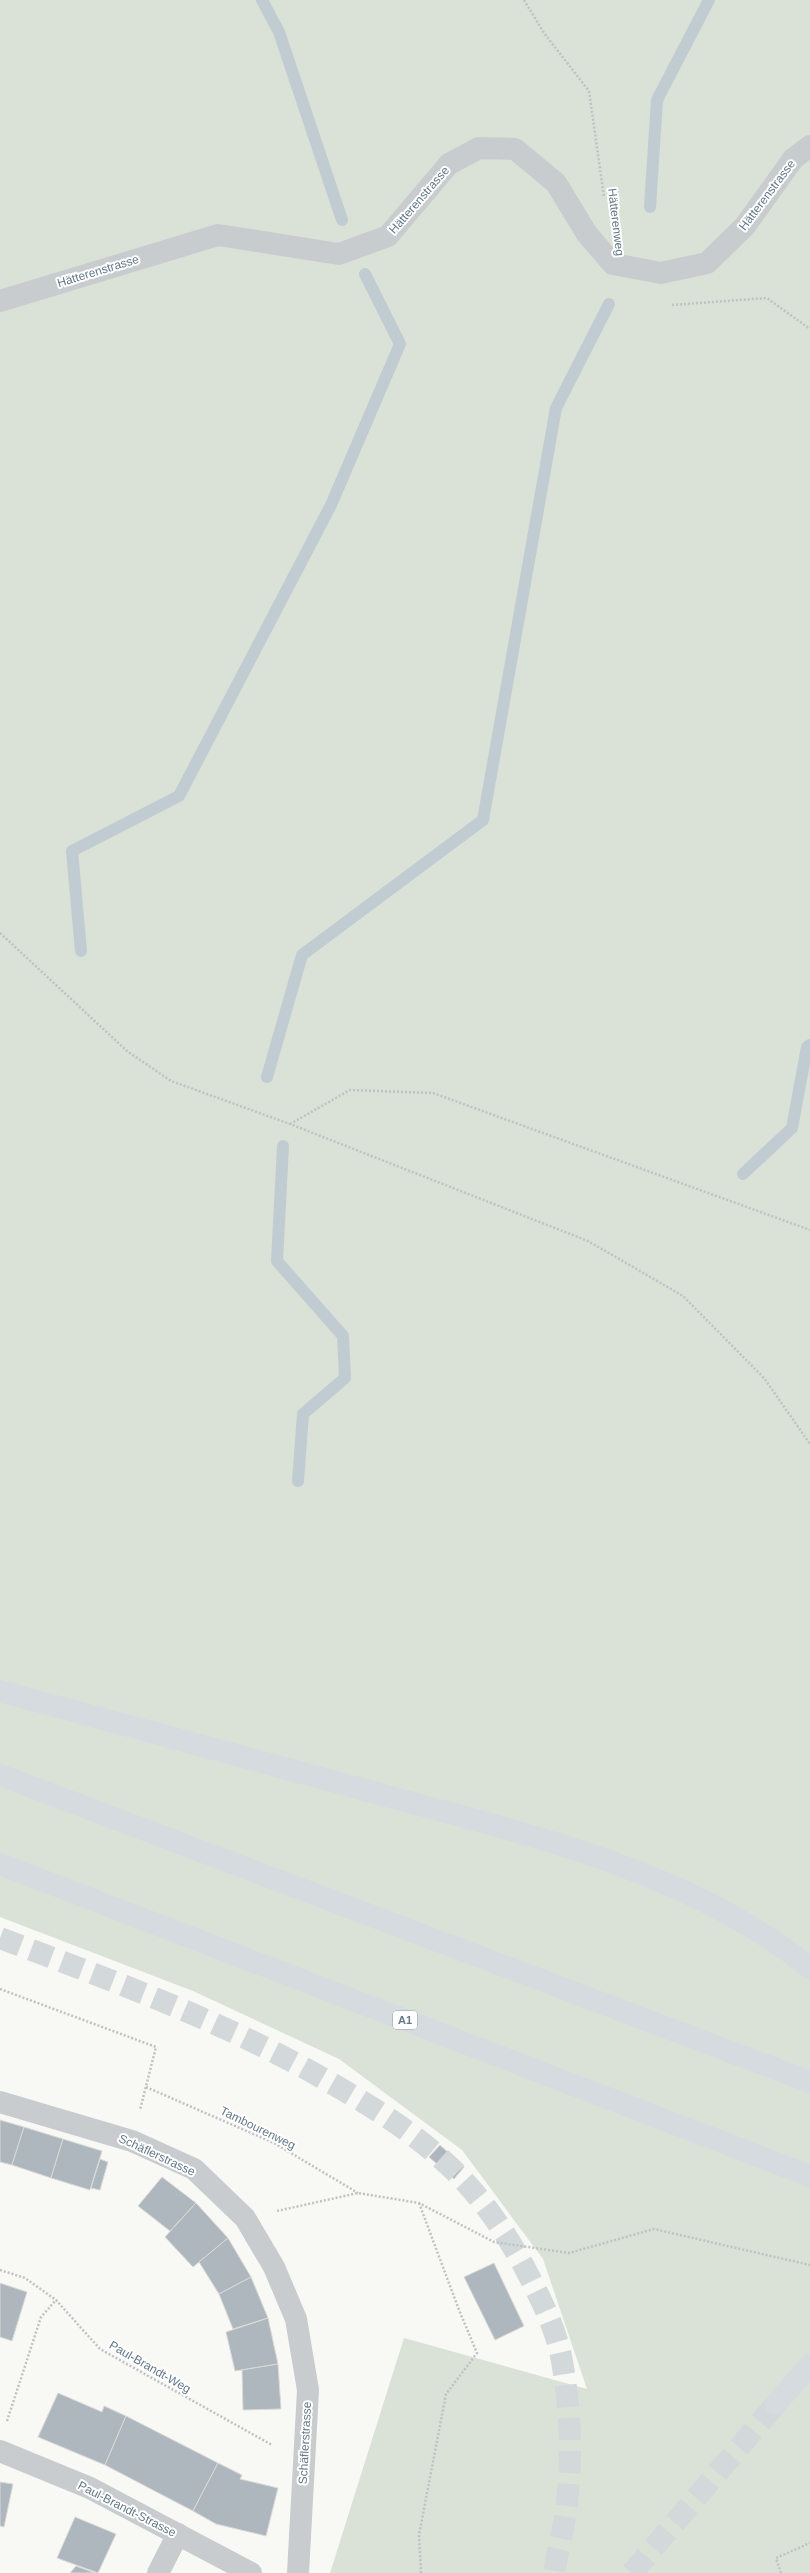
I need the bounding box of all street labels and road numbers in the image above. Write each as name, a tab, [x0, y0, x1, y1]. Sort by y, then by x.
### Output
street label: Hätterenstrasse	[736, 157, 798, 233]
street label: Hätterenstrasse	[386, 163, 452, 237]
street label: Hätterenweg	[605, 187, 627, 257]
street label: Hätterenstrasse	[55, 252, 141, 290]
road number: A1	[393, 2011, 417, 2029]
street label: Tambourenweg	[218, 2104, 298, 2152]
street label: Schäflerstrasse	[117, 2131, 198, 2179]
street label: Paul-Brandt-Weg	[107, 2338, 193, 2396]
street label: Schäflerstrasse	[296, 2401, 314, 2485]
street label: Paul-Brandt-Strasse	[76, 2478, 179, 2540]

